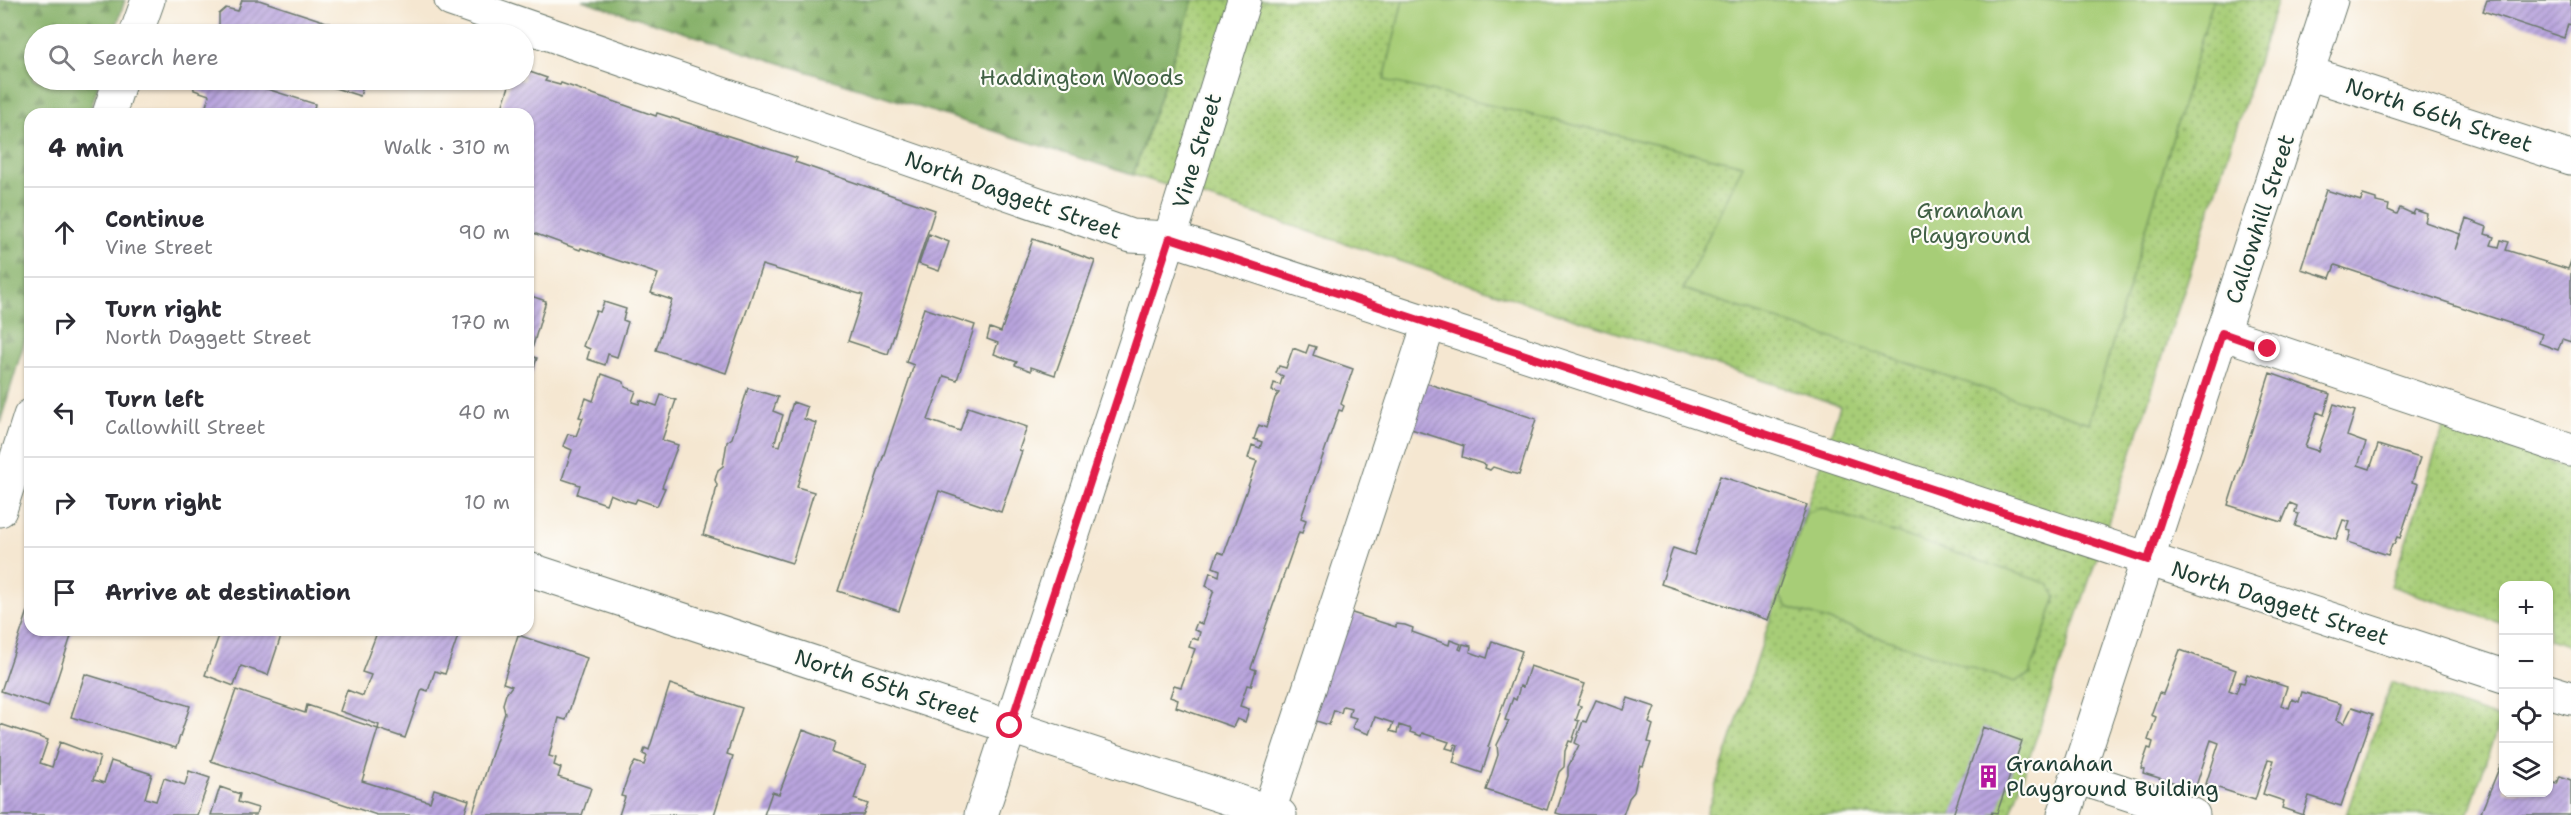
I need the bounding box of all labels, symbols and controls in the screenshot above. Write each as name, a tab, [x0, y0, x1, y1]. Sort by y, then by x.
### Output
search box	[24, 24, 534, 90]
icon: search	[45, 41, 78, 74]
text: Search here	[93, 43, 219, 72]
park label: Haddington Woods	[980, 63, 1184, 92]
street label: North 66th Street	[2342, 71, 2536, 159]
street label: Vine Street	[1166, 90, 1228, 212]
text: 4 min	[48, 130, 124, 165]
street label: Callowhill Street	[2219, 131, 2301, 307]
text: Walk · 310 m	[384, 134, 510, 160]
street label: North Daggett Street	[901, 144, 1125, 246]
park label: Granahan Playground	[1910, 196, 2030, 250]
text: Continue	[105, 205, 205, 234]
icon: ahead	[48, 216, 81, 249]
text: 90 m	[458, 219, 510, 245]
text: Vine Street	[105, 234, 213, 260]
text: Turn right	[105, 295, 222, 324]
icon: right	[48, 306, 81, 339]
text: 170 m	[451, 309, 510, 335]
text: North Daggett Street	[105, 324, 312, 350]
route end	[2254, 335, 2280, 361]
text: Turn left	[105, 385, 204, 414]
icon: left	[48, 396, 81, 429]
text: 40 m	[458, 399, 510, 425]
text: Callowhill Street	[105, 414, 266, 440]
icon: right	[48, 486, 81, 519]
text: Turn right	[105, 488, 222, 517]
text: 10 m	[464, 489, 510, 515]
street label: North Daggett Street	[2167, 554, 2393, 652]
icon: arrive	[48, 576, 81, 609]
text: Arrive at destination	[105, 578, 351, 607]
map controls	[2499, 581, 2553, 797]
button: +	[2499, 581, 2553, 635]
button: −	[2499, 635, 2553, 689]
street label: North 65th Street	[791, 642, 983, 730]
button: locate	[2499, 689, 2553, 743]
route start	[996, 712, 1022, 738]
button: layers	[2499, 743, 2553, 797]
place label: Granahan Playground Building	[2006, 749, 2219, 803]
building icon: Granahan Playground Building	[1975, 763, 2001, 789]

